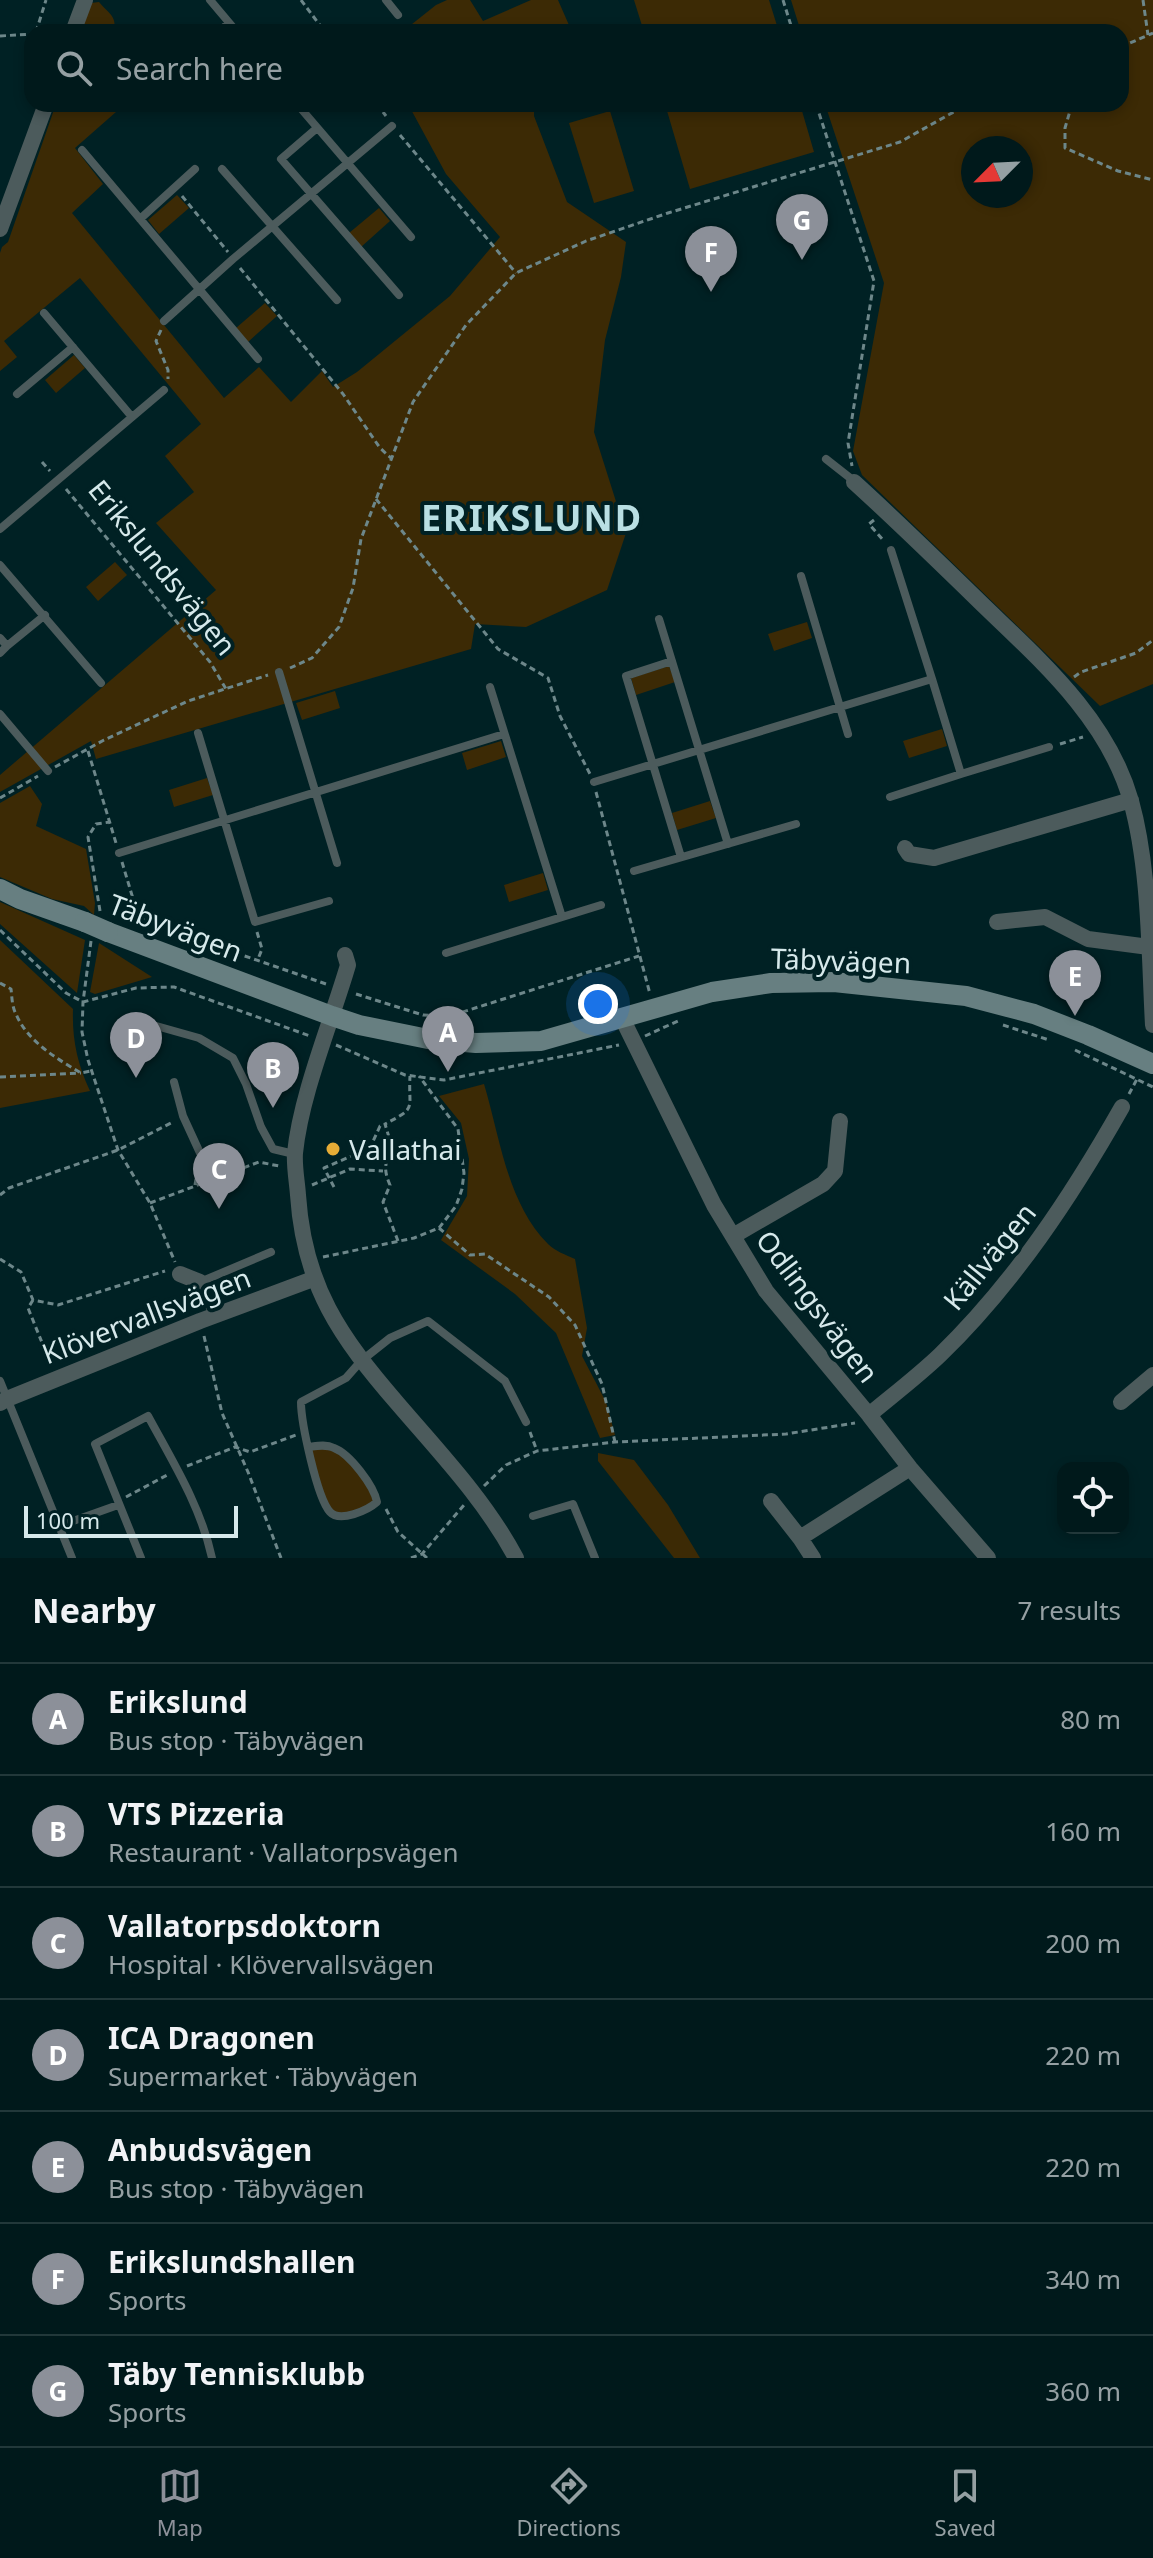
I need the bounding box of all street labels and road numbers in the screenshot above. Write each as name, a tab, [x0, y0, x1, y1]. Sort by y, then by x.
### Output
street label: Erikslundsvägen	[80, 471, 246, 663]
street label: Täbyvägen	[104, 884, 248, 970]
street label: Täbyvägen	[770, 939, 912, 981]
street label: Källvägen	[934, 1194, 1044, 1318]
street label: Odlingsvägen	[748, 1222, 888, 1390]
street label: Klövervallsvägen	[36, 1258, 256, 1372]

